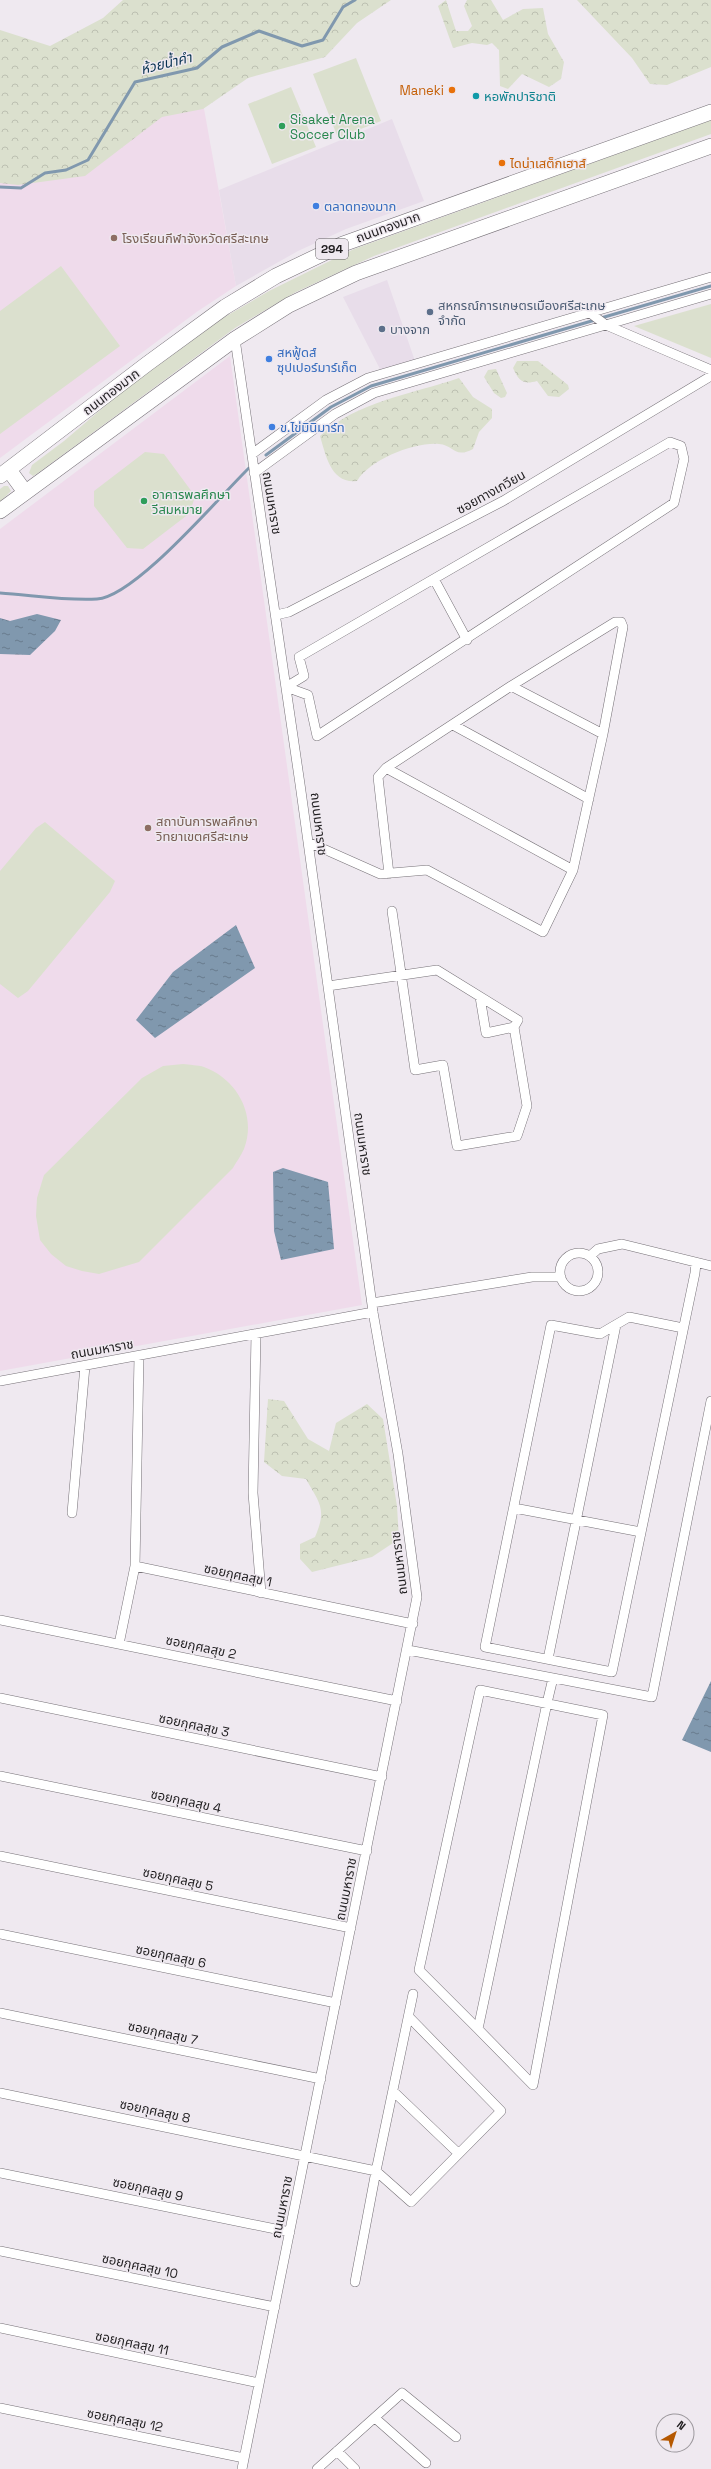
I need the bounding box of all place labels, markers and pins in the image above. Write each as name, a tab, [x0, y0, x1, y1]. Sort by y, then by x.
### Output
place label: Maneki	[399, 82, 444, 99]
marker: Maneki	[447, 85, 457, 95]
place label: หอพักปาริชาติ	[484, 88, 556, 105]
marker: หอพักปาริชาติ	[471, 91, 481, 101]
place label: Sisaket Arena Soccer Club	[290, 111, 375, 143]
marker: Sisaket Arena Soccer Club	[277, 121, 287, 131]
place label: ไดน่าเสต็กเฮาส์	[509, 155, 586, 172]
marker: ไดน่าเสต็กเฮาส์	[497, 158, 507, 168]
place label: ตลาดทองมาก	[324, 198, 396, 215]
marker: ตลาดทองมาก	[311, 201, 321, 211]
place label: โรงเรียนกีฬาจังหวัดศรีสะเกษ	[122, 230, 269, 247]
marker: โรงเรียนกีฬาจังหวัดศรีสะเกษ	[109, 233, 119, 243]
place label: สหกรณ์การเกษตรเมืองศรีสะเกษ จำกัด	[438, 297, 606, 329]
marker: สหกรณ์การเกษตรเมืองศรีสะเกษ จำกัด	[425, 307, 435, 317]
place label: บางจาก	[390, 321, 430, 338]
marker: บางจาก	[377, 324, 387, 334]
place label: สหฟู้ดส์ ซุปเปอร์มาร์เก็ต	[277, 344, 357, 376]
marker: สหฟู้ดส์ ซุปเปอร์มาร์เก็ต	[264, 354, 274, 364]
place label: ข.ไข่มินิมาร์ท	[280, 419, 345, 436]
marker: ข.ไข่มินิมาร์ท	[267, 422, 277, 432]
place label: อาคารพลศึกษา วีสมหมาย	[152, 486, 230, 518]
marker: อาคารพลศึกษา วีสมหมาย	[139, 496, 149, 506]
place label: สถาบันการพลศึกษา วิทยาเขตศรีสะเกษ	[156, 813, 258, 845]
marker: สถาบันการพลศึกษา วิทยาเขตศรีสะเกษ	[143, 823, 153, 833]

